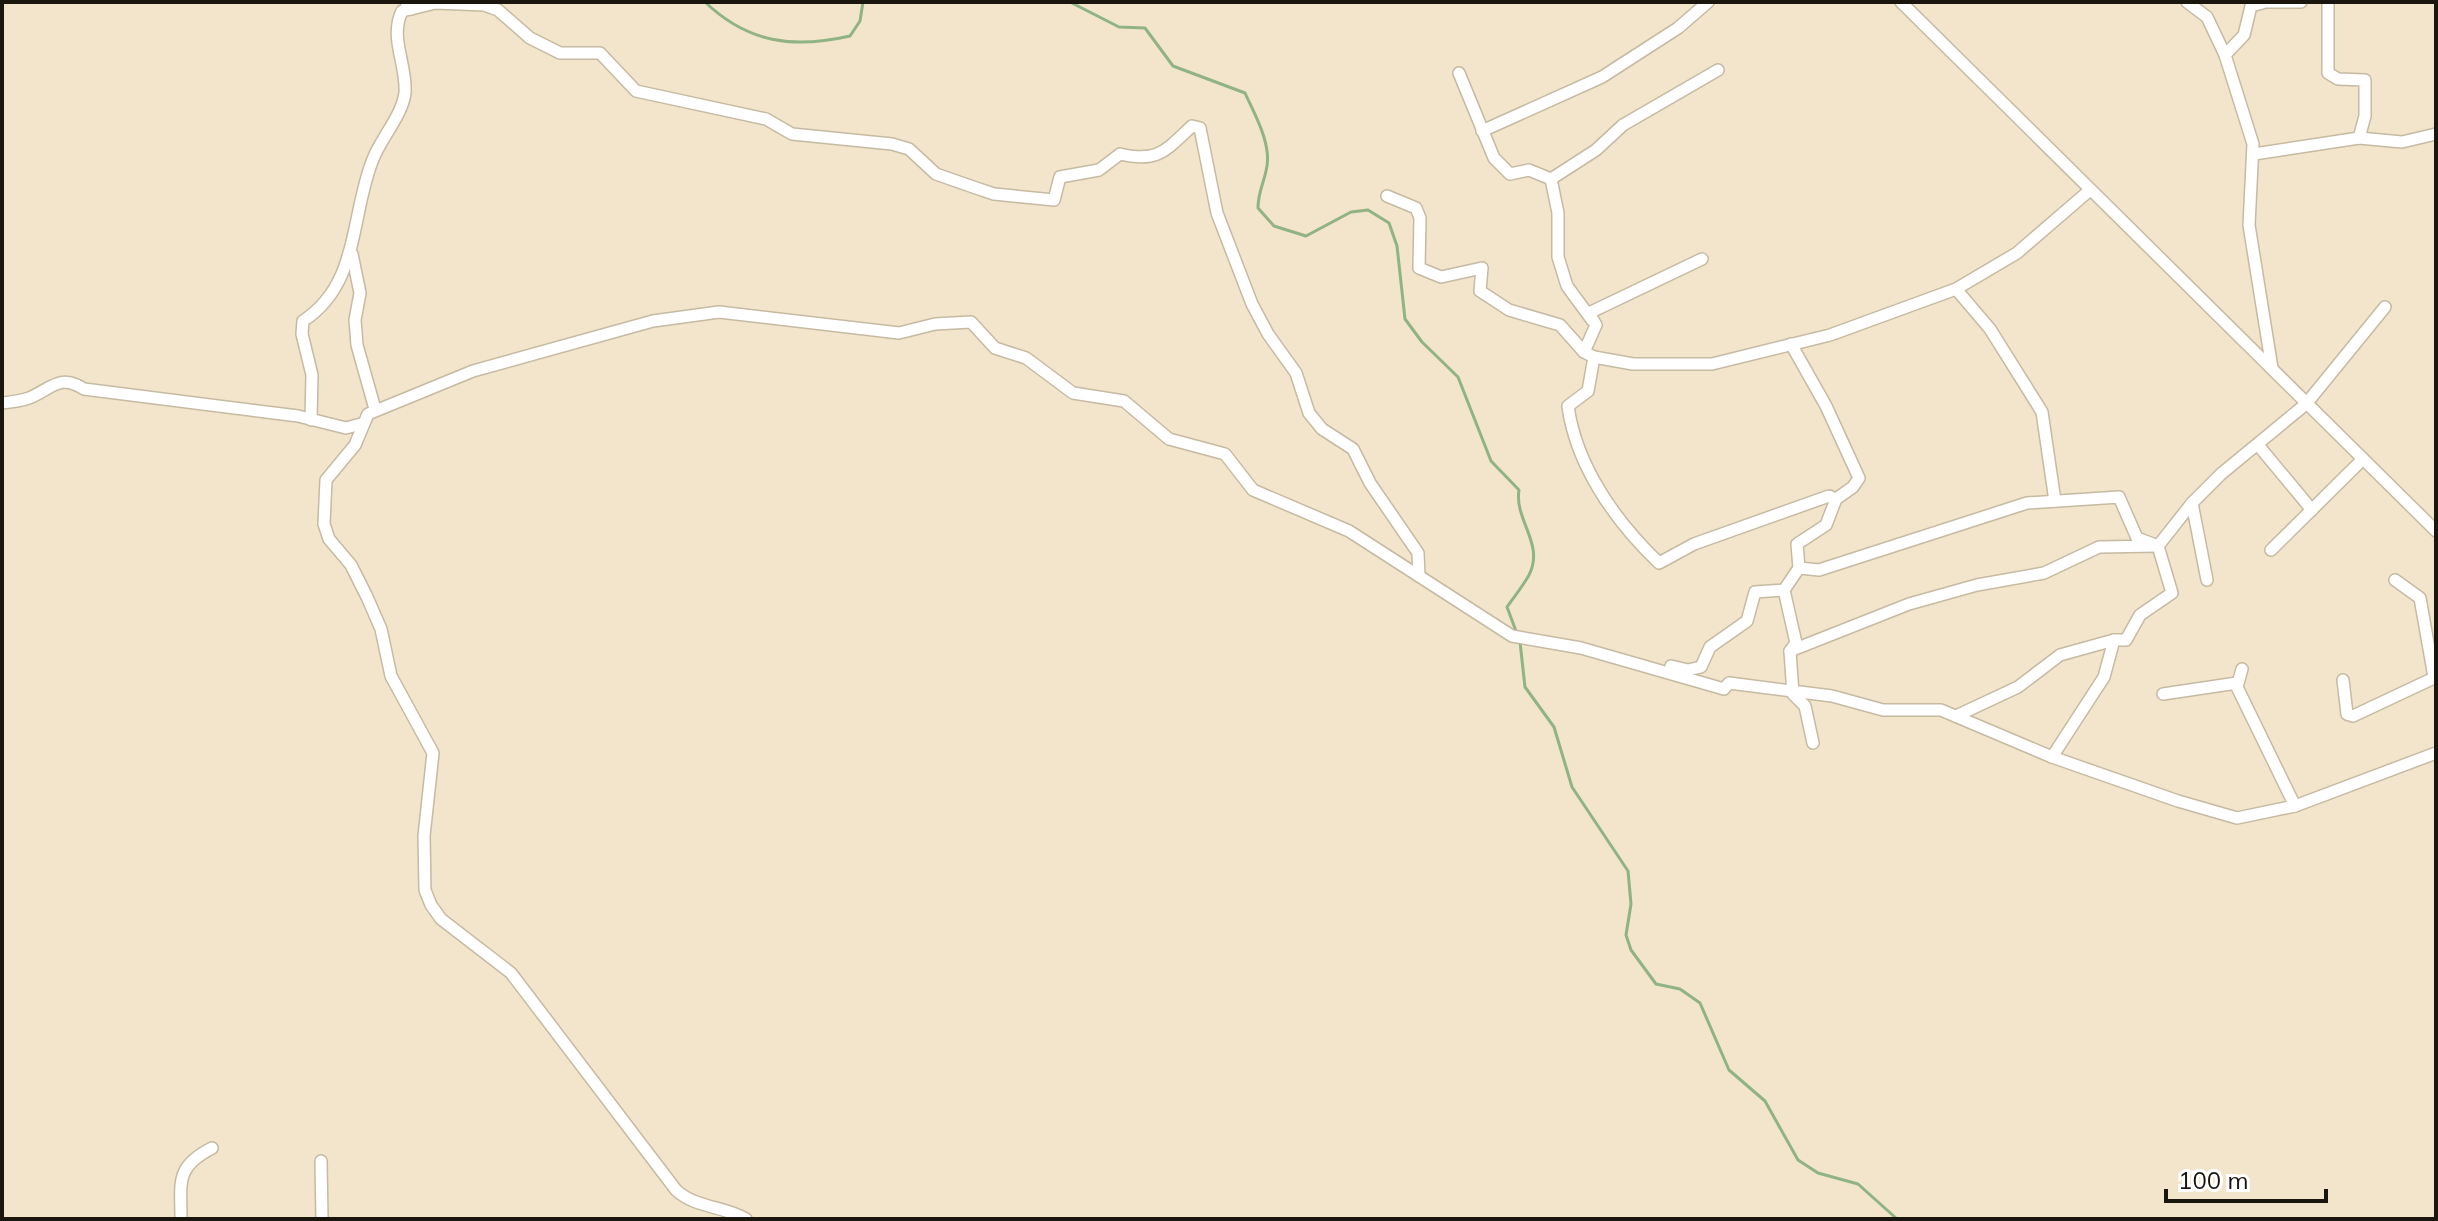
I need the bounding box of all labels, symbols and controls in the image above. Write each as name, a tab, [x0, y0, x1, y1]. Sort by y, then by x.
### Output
scale bar	[2166, 1153, 2326, 1203]
text: 100 m	[2178, 1165, 2249, 1195]

